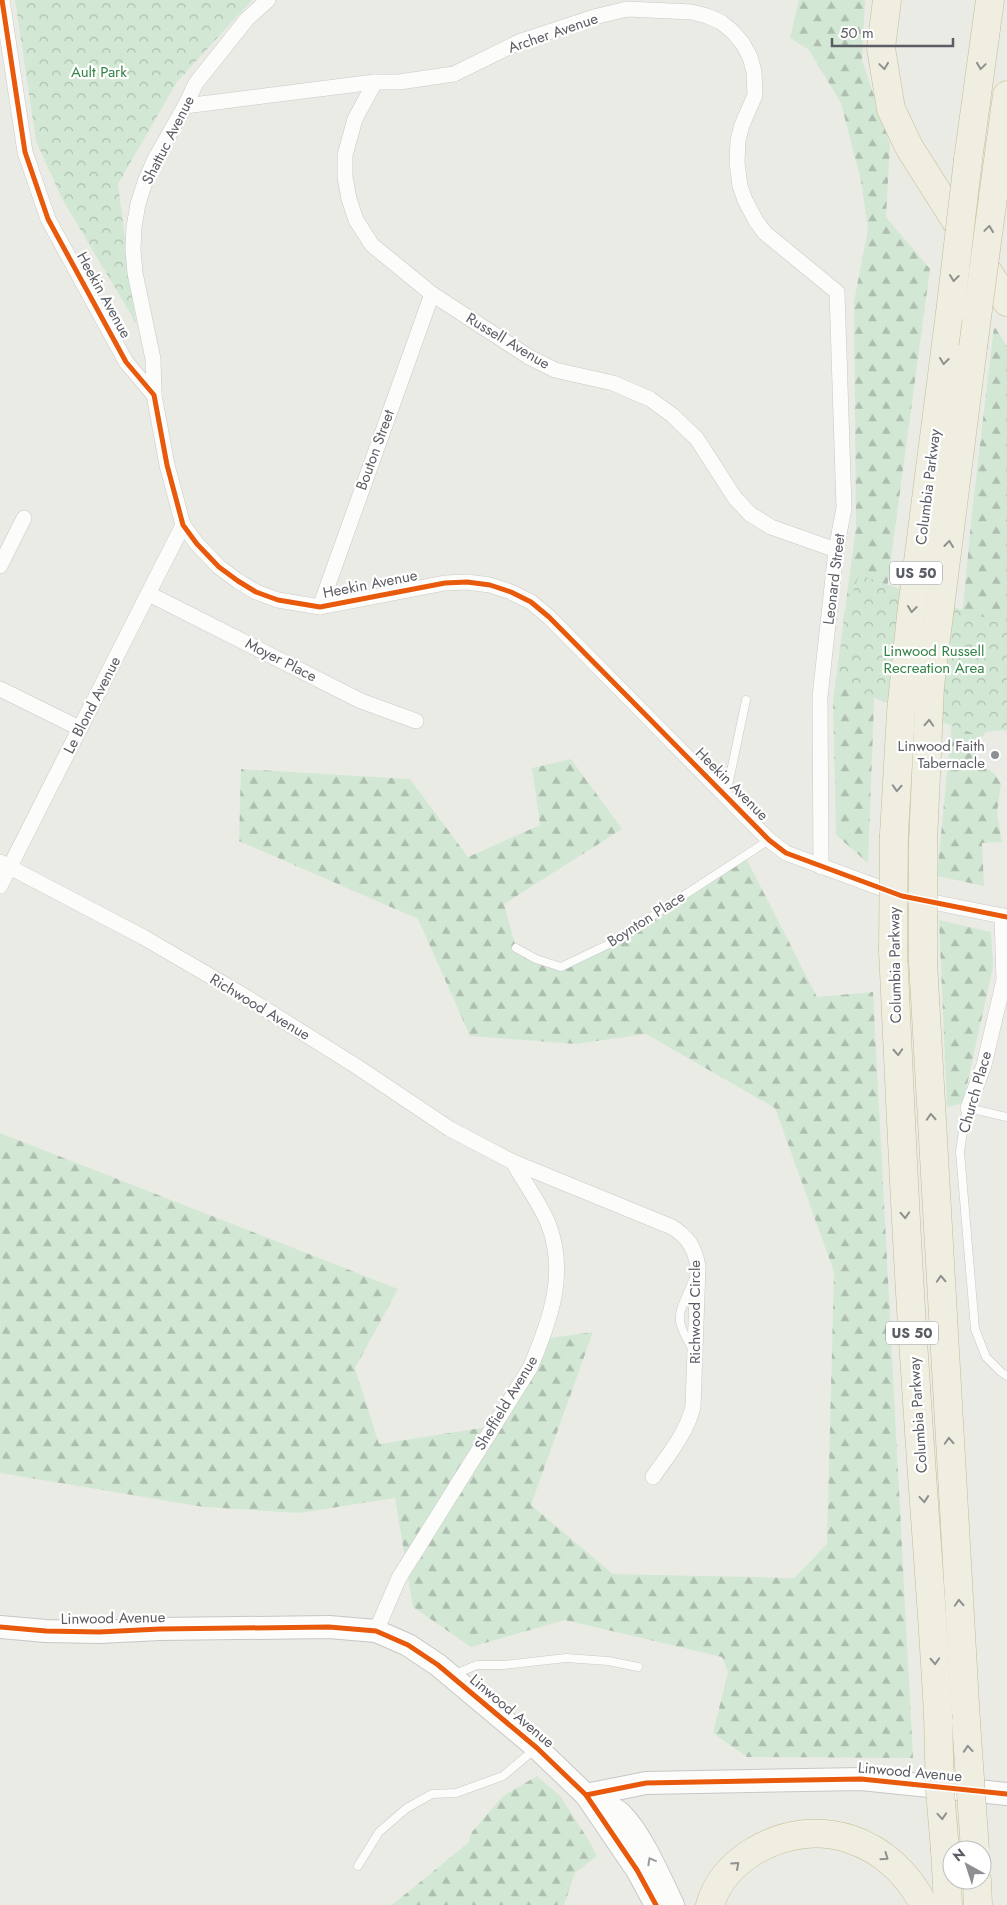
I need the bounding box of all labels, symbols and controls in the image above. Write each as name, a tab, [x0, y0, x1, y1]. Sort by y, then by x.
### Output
street label: Archer Avenue	[505, 7, 601, 59]
scale bar	[832, 15, 953, 47]
text: 50 m	[840, 22, 874, 44]
park label: Ault Park	[71, 61, 127, 83]
one-way arrow	[878, 61, 888, 70]
one-way arrow	[976, 62, 987, 70]
street label: Shattuc Avenue	[136, 92, 200, 188]
one-way arrow	[983, 225, 994, 233]
street label: Heekin Avenue	[71, 248, 137, 342]
one-way arrow	[949, 274, 960, 282]
street label: Russell Avenue	[462, 307, 554, 375]
one-way arrow	[939, 357, 950, 365]
street label: Bouton Street	[350, 406, 400, 493]
street label: Columbia Parkway	[910, 427, 946, 546]
street label: Leonard Street	[817, 532, 851, 626]
one-way arrow	[943, 540, 953, 549]
road number: US 50	[890, 562, 942, 584]
street label: Heekin Avenue	[321, 564, 419, 604]
one-way arrow	[907, 605, 918, 613]
street label: Moyer Place	[241, 633, 321, 688]
park label: Linwood Russell Recreation Area	[884, 640, 984, 679]
street label: Le Blond Avenue	[58, 652, 126, 758]
one-way arrow	[923, 719, 934, 727]
place label: Linwood Faith Tabernacle	[898, 735, 985, 774]
street label: Heekin Avenue	[690, 742, 774, 826]
marker: Linwood Faith Tabernacle	[989, 749, 1001, 761]
one-way arrow	[891, 784, 902, 792]
street label: Boynton Place	[603, 885, 689, 952]
street label: Columbia Parkway	[883, 906, 907, 1023]
street label: Richwood Avenue	[206, 968, 315, 1046]
one-way arrow	[892, 1048, 903, 1056]
street label: Church Place	[953, 1048, 997, 1136]
one-way arrow	[926, 1112, 937, 1120]
one-way arrow	[900, 1211, 911, 1219]
street label: Richwood Circle	[684, 1260, 706, 1364]
one-way arrow	[935, 1275, 946, 1283]
road number: US 50	[886, 1322, 938, 1345]
street label: Sheffield Avenue	[469, 1351, 543, 1455]
street label: Columbia Parkway	[903, 1356, 933, 1474]
one-way arrow	[944, 1437, 955, 1445]
one-way arrow	[918, 1495, 929, 1503]
one-way arrow	[954, 1599, 965, 1607]
street label: Linwood Avenue	[61, 1606, 166, 1630]
one-way arrow	[929, 1657, 940, 1665]
street label: Linwood Avenue	[465, 1669, 559, 1753]
one-way arrow	[963, 1745, 974, 1753]
street label: Linwood Avenue	[857, 1756, 963, 1788]
one-way arrow	[937, 1813, 948, 1821]
north arrow	[942, 1840, 992, 1890]
text: N	[948, 1844, 969, 1866]
one-way arrow	[879, 1851, 889, 1860]
one-way arrow	[648, 1858, 658, 1867]
one-way arrow	[730, 1862, 739, 1871]

